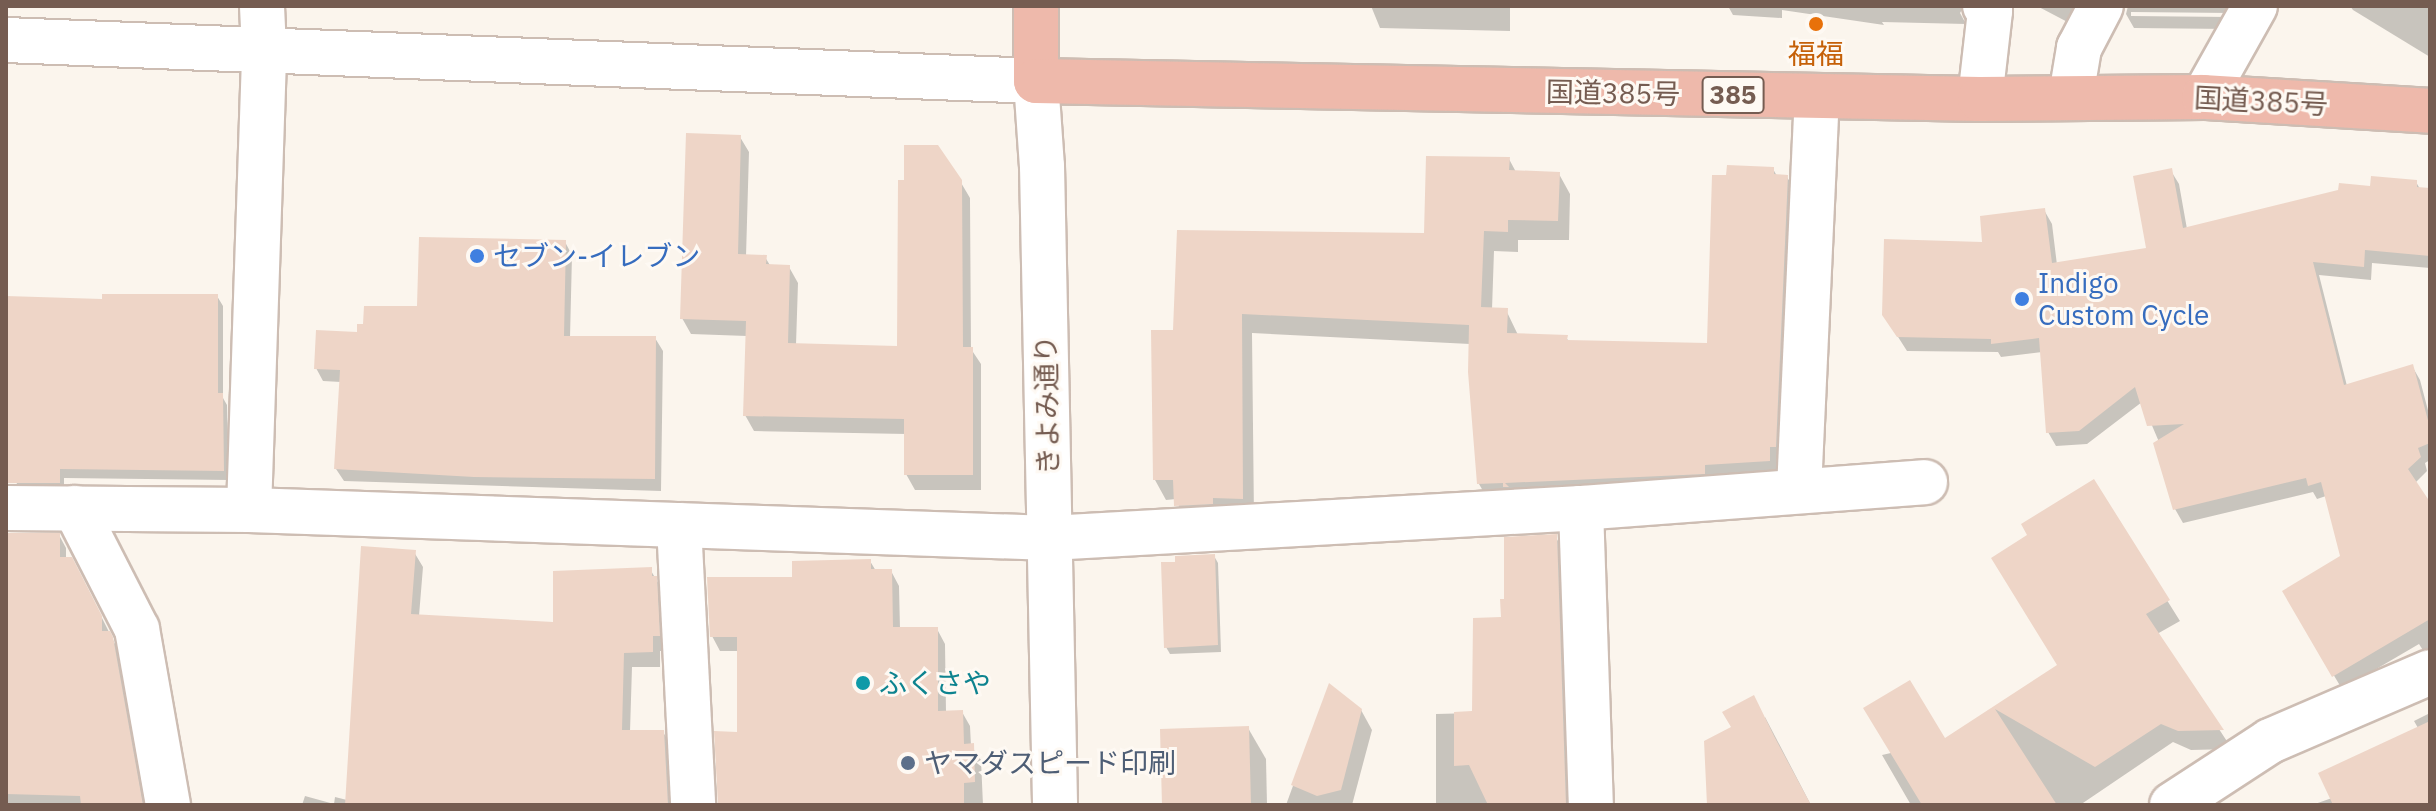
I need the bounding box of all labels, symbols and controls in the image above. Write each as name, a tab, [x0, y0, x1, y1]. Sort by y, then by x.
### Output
marker: 福福	[1807, 15, 1825, 33]
place label: 福福	[1788, 37, 1844, 71]
road number: 385	[1701, 73, 1765, 117]
street label: 国道385号	[1546, 75, 1680, 111]
street label: 国道385号	[2193, 81, 2329, 121]
place label: セブン-イレブン	[493, 239, 700, 273]
marker: セブン-イレブン	[468, 247, 486, 265]
place label: Indigo Custom Cycle	[2038, 266, 2209, 332]
marker: Indigo Custom Cycle	[2013, 290, 2031, 308]
street label: きよみ通り	[1029, 335, 1065, 475]
place label: ふくさや	[879, 666, 991, 700]
marker: ふくさや	[854, 674, 872, 692]
place label: ヤマダスピード印刷	[924, 746, 1176, 780]
marker: ヤマダスピード印刷	[899, 754, 917, 772]

